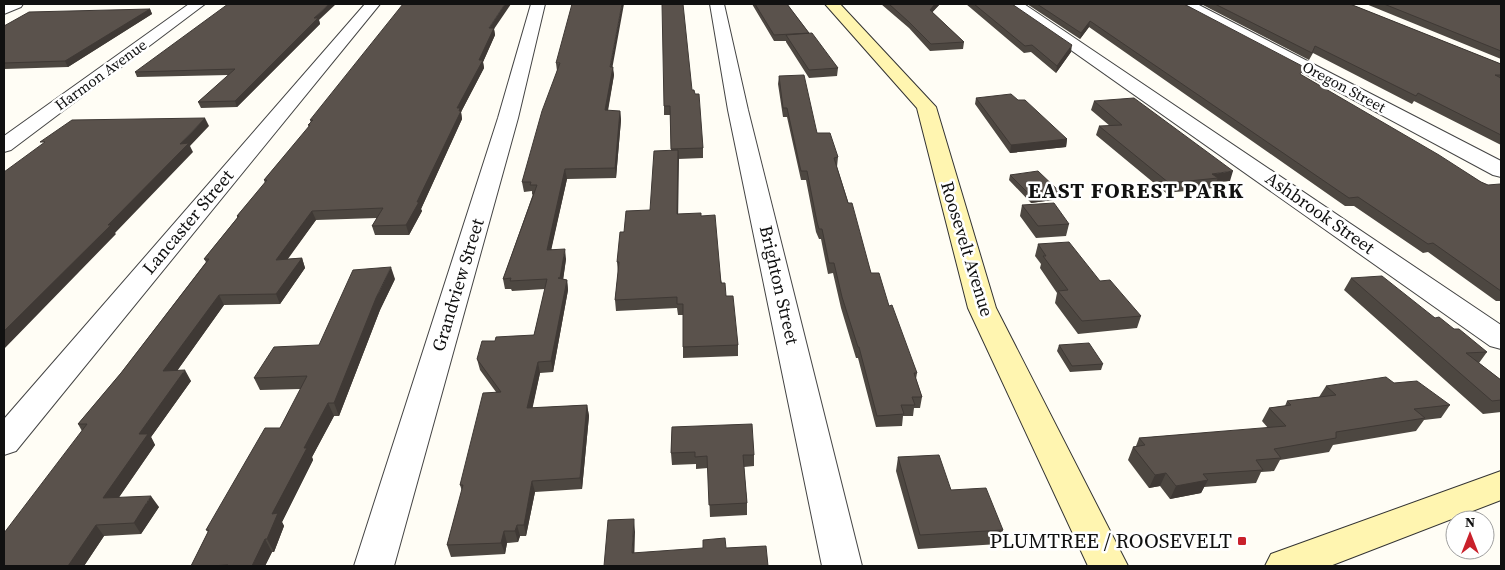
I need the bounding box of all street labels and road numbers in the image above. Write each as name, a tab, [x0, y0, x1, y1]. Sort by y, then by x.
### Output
street label: Harmon Avenue	[50, 34, 151, 115]
street label: Oregon Street	[1299, 56, 1390, 117]
street label: Lancaster Street	[136, 164, 239, 279]
street label: Ashbrook Street	[1261, 166, 1380, 260]
street label: Roosevelt Avenue	[935, 178, 1000, 320]
street label: Grandview Street	[425, 215, 490, 354]
street label: Brighton Street	[754, 223, 805, 347]

